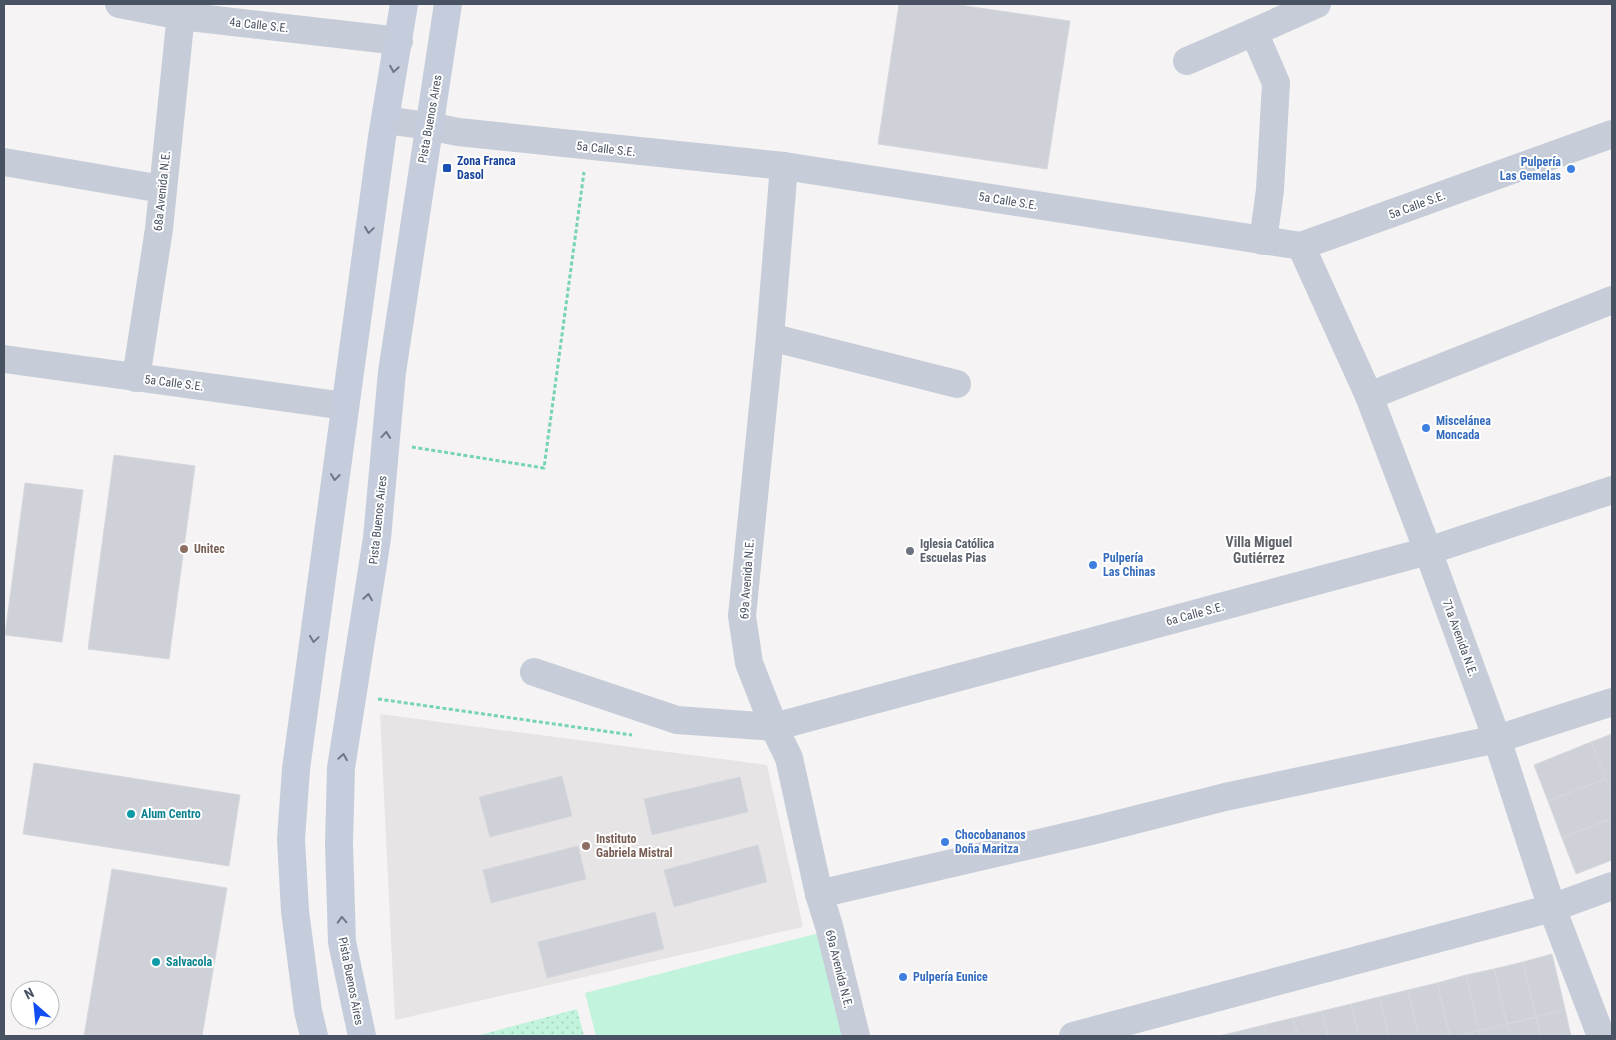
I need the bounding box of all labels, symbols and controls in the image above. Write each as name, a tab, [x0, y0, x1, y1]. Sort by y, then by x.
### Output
street label: 4a Calle S.E.	[229, 15, 289, 35]
one-way arrow	[390, 65, 400, 74]
street label: Pista Buenos Aires	[415, 74, 445, 164]
street label: 5a Calle S.E.	[576, 139, 636, 159]
street label: 68a Avenida N.E.	[151, 150, 173, 232]
place label: Zona Franca Dasol	[457, 154, 516, 182]
place label: Pulpería Las Gemelas	[1500, 155, 1562, 183]
marker: Zona Franca Dasol	[441, 162, 453, 174]
marker: Pulpería Las Gemelas	[1565, 163, 1577, 175]
street label: 5a Calle S.E.	[1387, 188, 1447, 222]
street label: 5a Calle S.E.	[978, 189, 1038, 213]
one-way arrow	[364, 226, 375, 234]
street label: 5a Calle S.E.	[144, 372, 204, 394]
place label: Miscelánea Moncada	[1436, 414, 1491, 442]
marker: Miscelánea Moncada	[1420, 422, 1432, 434]
one-way arrow	[381, 431, 392, 439]
one-way arrow	[331, 473, 341, 482]
street label: Pista Buenos Aires	[366, 475, 390, 565]
district label: Villa Miguel Gutiérrez	[1226, 534, 1292, 566]
place label: Iglesia Católica Escuelas Pias	[920, 537, 994, 565]
street label: 69a Avenida N.E.	[737, 538, 757, 620]
place label: Unitec	[194, 542, 225, 556]
marker: Unitec	[178, 543, 190, 555]
marker: Iglesia Católica Escuelas Pias	[904, 545, 916, 557]
place label: Pulpería Las Chinas	[1103, 551, 1156, 579]
marker: Pulpería Las Chinas	[1087, 559, 1099, 571]
one-way arrow	[362, 592, 372, 601]
street label: 71a Avenida N.E.	[1440, 598, 1480, 678]
street label: 6a Calle S.E.	[1165, 600, 1225, 628]
one-way arrow	[309, 635, 320, 643]
one-way arrow	[337, 753, 348, 761]
place label: Alum Centro	[141, 807, 201, 821]
marker: Alum Centro	[125, 808, 137, 820]
place label: Chocobananos Doña Maritza	[955, 828, 1026, 856]
place label: Instituto Gabriela Mistral	[596, 832, 673, 860]
marker: Chocobananos Doña Maritza	[939, 836, 951, 848]
marker: Instituto Gabriela Mistral	[580, 840, 592, 852]
one-way arrow	[336, 915, 347, 923]
street label: 69a Avenida N.E.	[822, 928, 856, 1010]
street label: Pista Buenos Aires	[336, 936, 366, 1026]
place label: Salvacola	[166, 955, 213, 969]
marker: Salvacola	[150, 956, 162, 968]
place label: Pulpería Eunice	[913, 970, 988, 984]
marker: Pulpería Eunice	[897, 971, 909, 983]
north arrow	[10, 980, 60, 1030]
text: N	[22, 984, 37, 1002]

